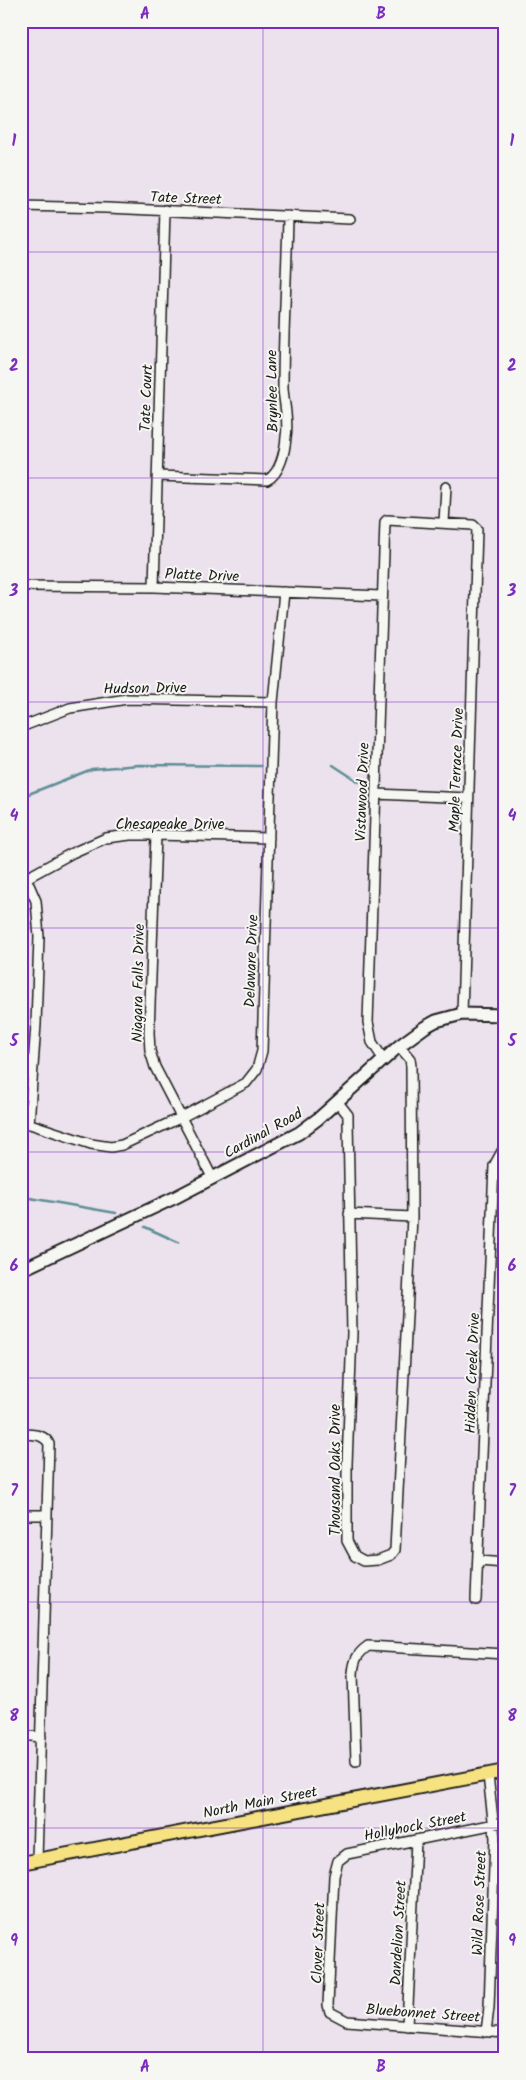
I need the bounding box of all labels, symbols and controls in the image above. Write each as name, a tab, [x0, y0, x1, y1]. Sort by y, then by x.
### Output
text: A	[140, 2, 150, 27]
text: B	[376, 2, 386, 27]
text: 1	[12, 129, 17, 154]
text: 1	[510, 129, 515, 154]
street label: Tate Street	[150, 186, 222, 212]
street label: Brynlee Lane	[260, 349, 286, 433]
text: 2	[9, 354, 19, 379]
text: 2	[507, 354, 517, 379]
street label: Tate Court	[134, 364, 160, 432]
street label: Platte Drive	[164, 563, 240, 589]
text: 3	[9, 579, 19, 604]
text: 3	[507, 579, 517, 604]
street label: Hudson Drive	[103, 676, 187, 702]
street label: Maple Terrace Drive	[443, 707, 471, 833]
street label: Vistawood Drive	[349, 742, 377, 842]
text: 4	[10, 804, 19, 829]
text: 4	[508, 804, 517, 829]
street label: Chesapeake Drive	[115, 813, 225, 837]
street label: Delaware Drive	[238, 914, 266, 1008]
street label: Niagara Falls Drive	[126, 923, 152, 1043]
text: 5	[9, 1029, 20, 1054]
text: 5	[507, 1029, 518, 1054]
street label: Cardinal Road	[220, 1102, 308, 1165]
text: 6	[10, 1254, 19, 1279]
text: 6	[508, 1254, 517, 1279]
street label: Hidden Creek Drive	[459, 1312, 487, 1434]
street label: Thousand Oaks Drive	[324, 1404, 348, 1536]
text: 7	[10, 1479, 18, 1504]
text: 7	[508, 1479, 516, 1504]
text: 8	[9, 1704, 19, 1729]
text: 8	[507, 1704, 517, 1729]
street label: North Main Street	[201, 1780, 320, 1826]
street label: Hollyhock Street	[362, 1805, 469, 1849]
street label: Wild Rose Street	[466, 1850, 494, 1956]
street label: Dandelion Street	[384, 1880, 414, 1986]
street label: Clover Street	[306, 1902, 332, 1984]
text: 9	[10, 1929, 18, 1954]
text: 9	[508, 1929, 516, 1954]
street label: Bluebonnet Street	[365, 1998, 481, 2030]
text: A	[140, 2055, 150, 2080]
text: B	[376, 2055, 386, 2080]

